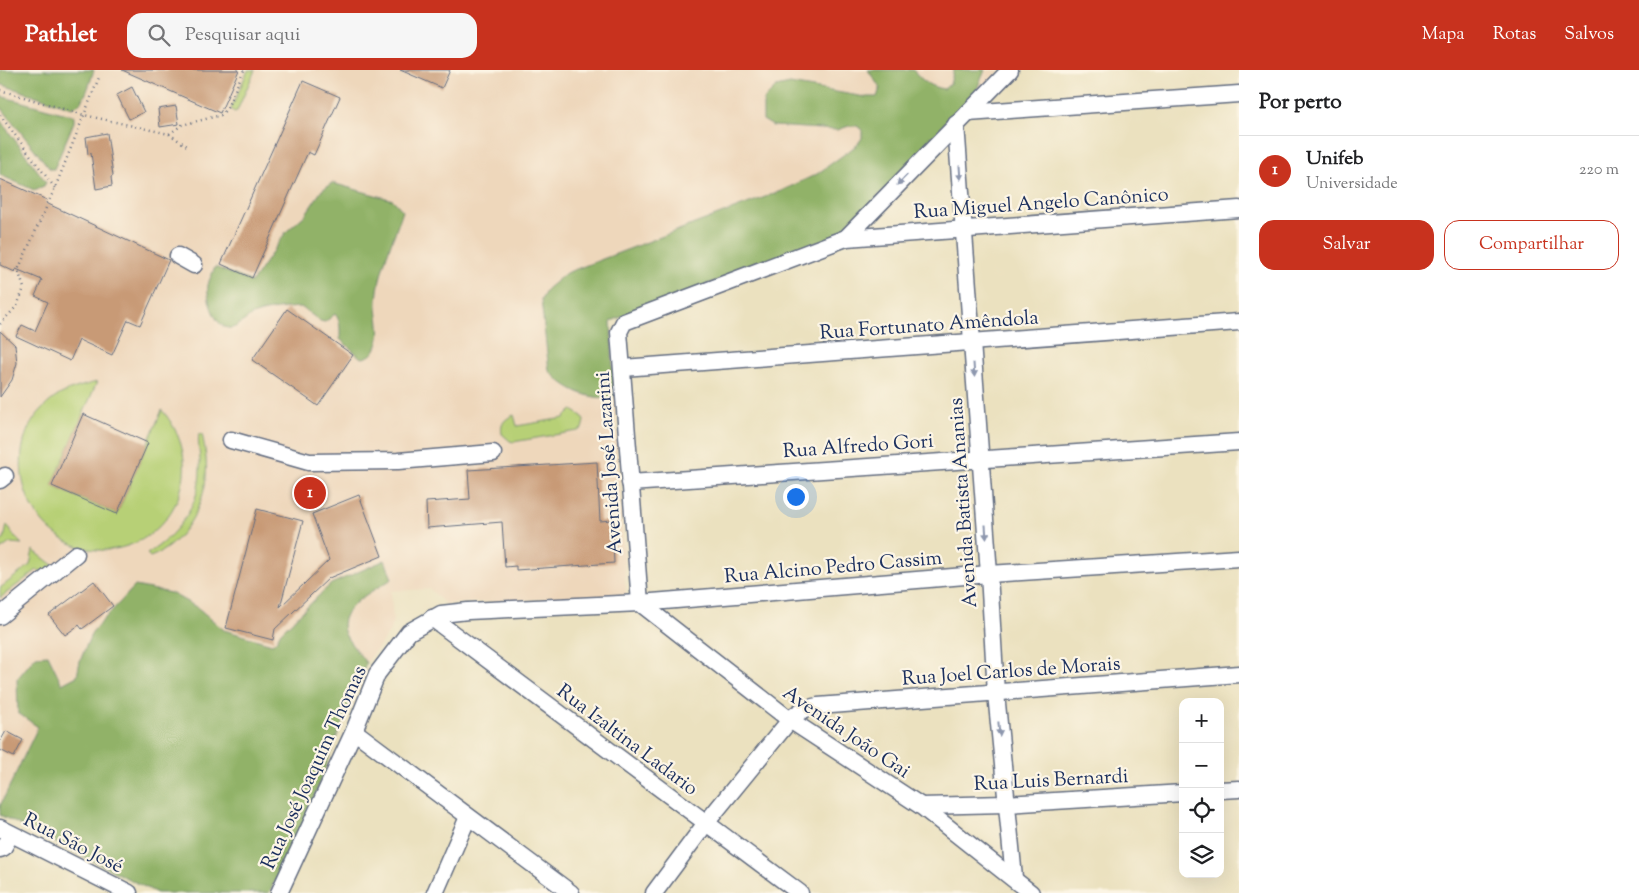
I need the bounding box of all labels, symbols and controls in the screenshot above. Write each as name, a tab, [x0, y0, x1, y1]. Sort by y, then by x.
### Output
search box	[127, 13, 477, 58]
text: Pathlet	[25, 18, 97, 52]
icon: search	[145, 21, 173, 49]
text: Pesquisar aqui	[185, 22, 300, 49]
text: Mapa	[1422, 22, 1465, 48]
text: Rotas	[1493, 22, 1536, 48]
text: Salvos	[1564, 22, 1614, 48]
text: Por perto	[1259, 88, 1342, 118]
text: Unifeb	[1306, 146, 1363, 173]
text: 1	[1272, 159, 1278, 182]
text: 220 m	[1579, 159, 1619, 182]
one-way arrow	[956, 165, 964, 181]
one-way arrow	[897, 173, 909, 185]
text: Universidade	[1306, 173, 1398, 196]
street label: Rua Miguel Angelo Canônico	[913, 181, 1170, 228]
button: Salvar	[1259, 220, 1434, 270]
button: Compartilhar	[1444, 220, 1619, 270]
street label: Rua Fortunato Amêndola	[819, 304, 1040, 349]
one-way arrow	[971, 362, 979, 378]
street label: Avenida José Lazarini	[590, 370, 631, 555]
street label: Avenida Batista Ananias	[943, 397, 986, 609]
street label: Rua Alfredo Gori	[782, 428, 935, 467]
pin: 1	[294, 474, 326, 512]
your location	[783, 484, 809, 510]
one-way arrow	[982, 524, 990, 540]
street label: Rua Alcino Pedro Cassim	[723, 544, 944, 592]
street label: Rua Joel Carlos de Morais	[901, 650, 1122, 695]
street label: Rua José Joaquim Thomas	[255, 661, 375, 875]
street label: Rua Izaltina Ladario	[550, 678, 703, 804]
street label: Avenida João Gai	[776, 679, 916, 787]
map controls	[1179, 698, 1224, 878]
button: +	[1179, 698, 1224, 743]
one-way arrow	[995, 721, 1003, 737]
button: −	[1179, 743, 1224, 788]
street label: Rua Luis Bernardi	[973, 763, 1130, 800]
button: locate	[1179, 788, 1224, 833]
street label: Rua São José	[18, 807, 128, 882]
button: layers	[1179, 833, 1224, 878]

